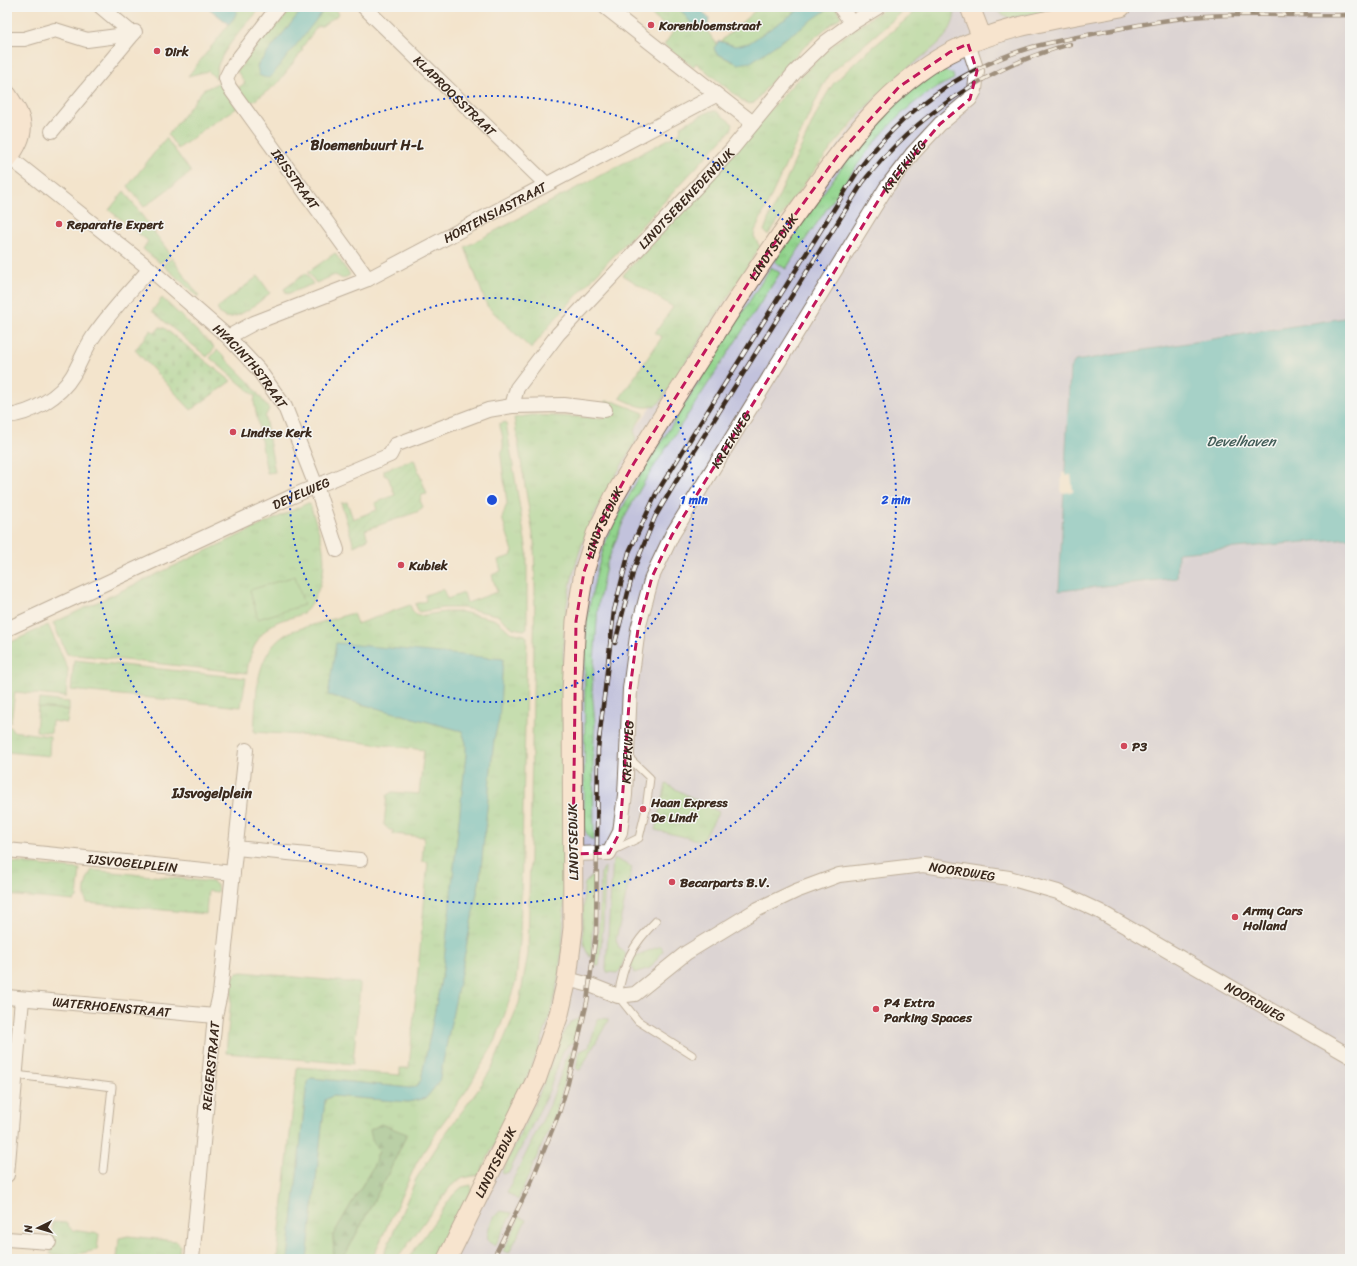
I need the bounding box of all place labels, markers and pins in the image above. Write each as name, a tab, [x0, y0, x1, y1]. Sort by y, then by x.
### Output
place label: Korenbloemstraat	[658, 14, 762, 37]
marker: Korenbloemstraat	[646, 20, 656, 30]
place label: Dirk	[165, 40, 190, 63]
marker: Dirk	[152, 46, 162, 56]
place label: Reparatie Expert	[66, 213, 164, 236]
marker: Reparatie Expert	[54, 219, 64, 229]
place label: Lindtse Kerk	[241, 421, 312, 444]
marker: Lindtse Kerk	[228, 427, 238, 437]
centre of rings	[485, 493, 499, 507]
place label: Kubiek	[408, 554, 449, 577]
marker: Kubiek	[396, 560, 406, 570]
place label: P3	[1132, 735, 1148, 758]
marker: P3	[1119, 741, 1129, 751]
place label: Haan Express De Lindt	[650, 791, 728, 829]
marker: Haan Express De Lindt	[638, 804, 648, 814]
place label: Becarparts B.V.	[680, 871, 770, 894]
marker: Becarparts B.V.	[667, 877, 677, 887]
place label: Army Cars Holland	[1242, 899, 1304, 937]
marker: Army Cars Holland	[1230, 912, 1240, 922]
place label: P4 Extra Parking Spaces	[884, 991, 973, 1029]
marker: P4 Extra Parking Spaces	[871, 1004, 881, 1014]

